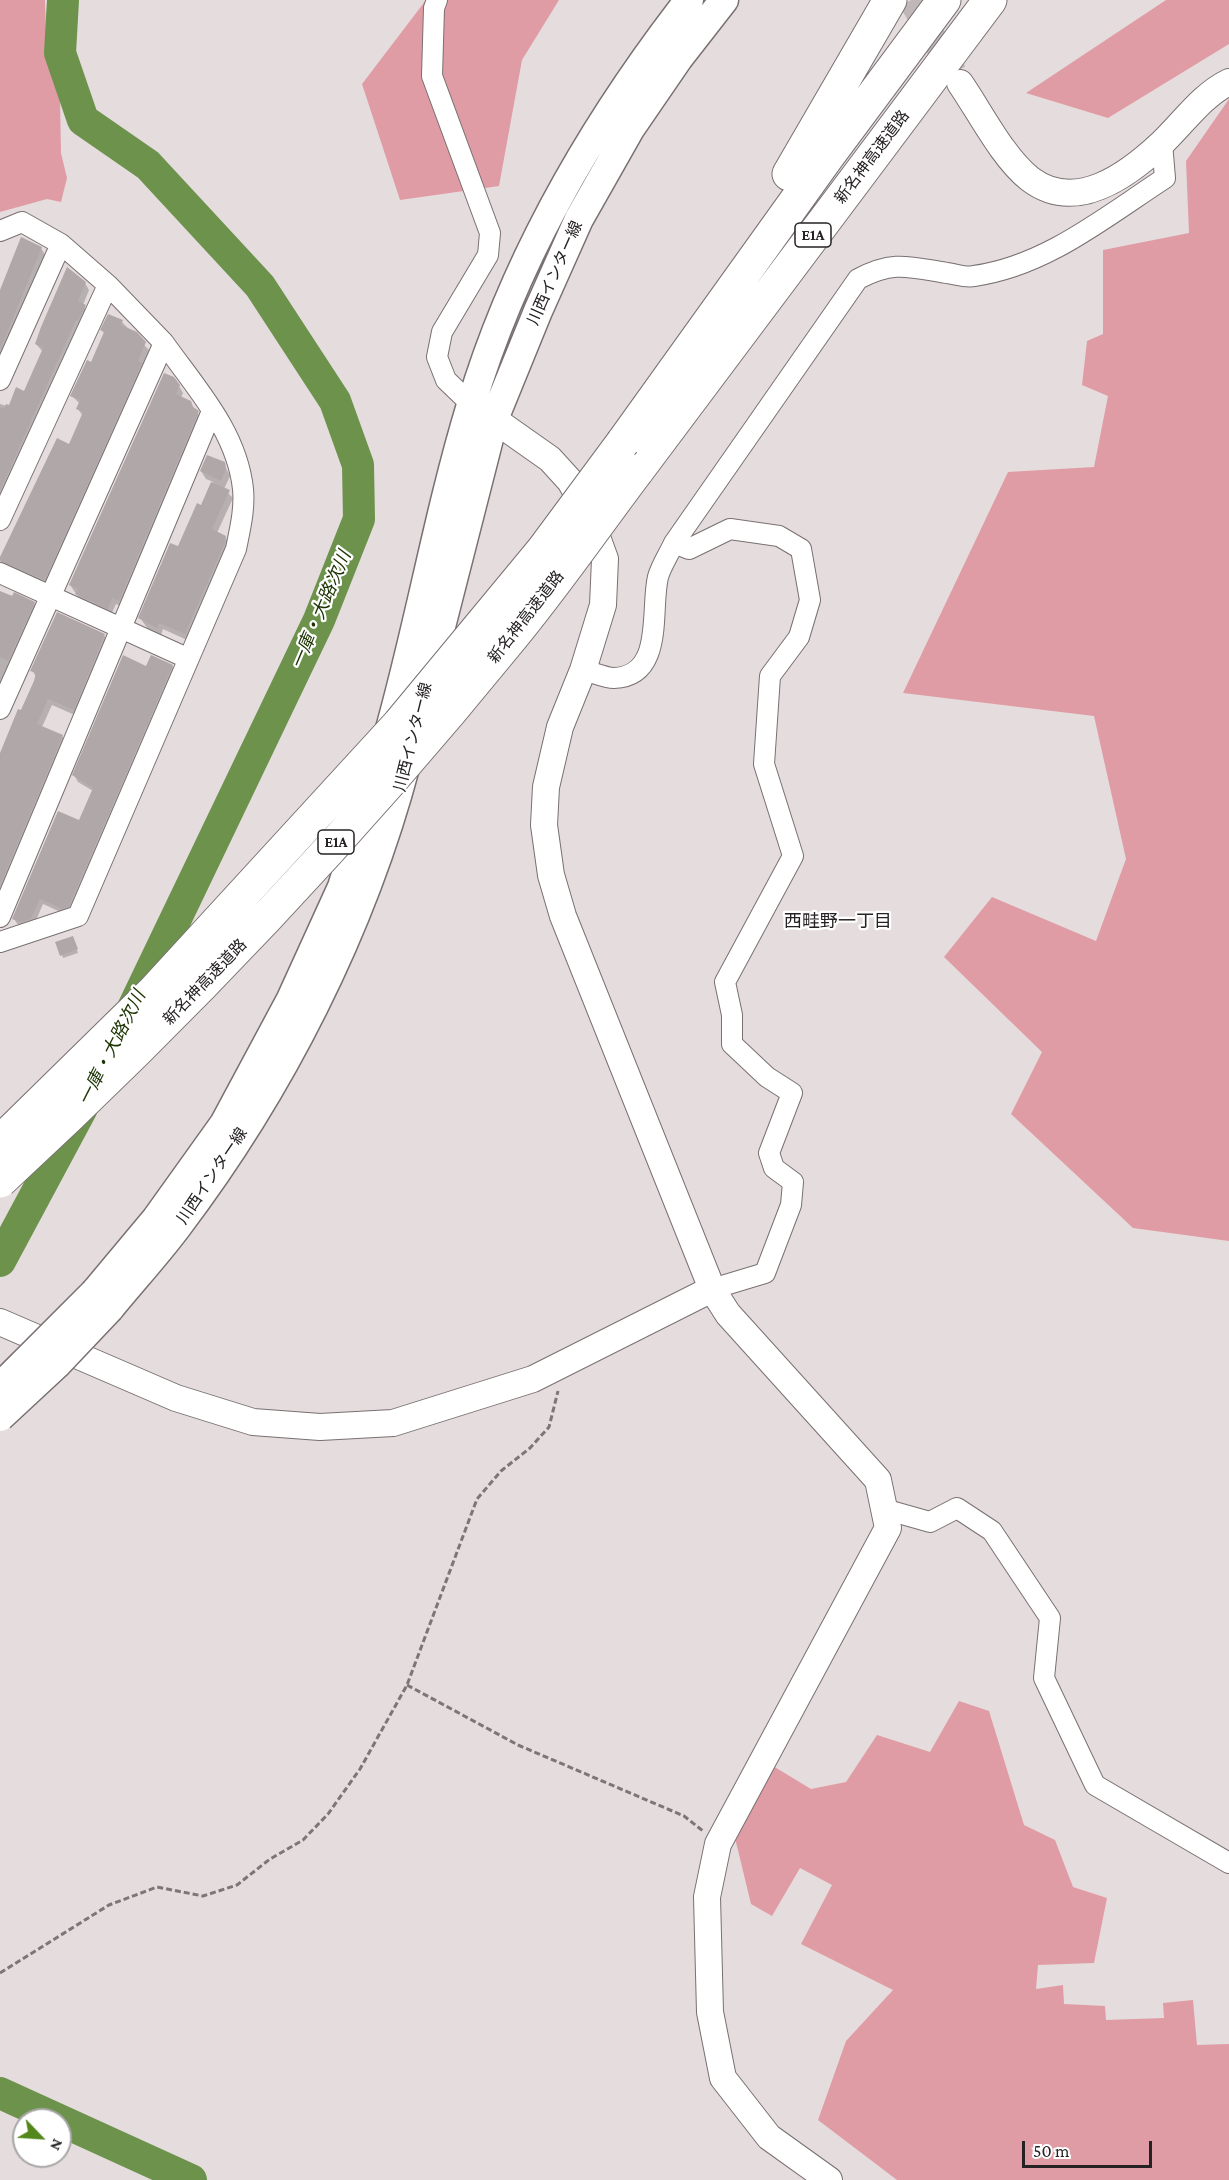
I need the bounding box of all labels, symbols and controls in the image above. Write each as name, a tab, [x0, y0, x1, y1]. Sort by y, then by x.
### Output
street label: 新名神高速道路	[831, 106, 913, 208]
street label: 川西インター線	[523, 218, 587, 328]
road number: E1A	[795, 223, 831, 247]
water label: 一庫・大路次川	[286, 548, 356, 672]
street label: 新名神高速道路	[484, 567, 568, 667]
street label: 川西インター線	[390, 680, 436, 794]
road number: E1A	[318, 830, 354, 854]
district label: 西畦野一丁目	[784, 910, 892, 932]
street label: 新名神高速道路	[159, 935, 251, 1029]
water label: 一庫・大路次川	[74, 987, 150, 1109]
street label: 川西インター線	[173, 1124, 251, 1228]
north arrow	[12, 2108, 72, 2168]
scale bar	[1025, 2129, 1156, 2167]
text: N	[47, 2136, 67, 2154]
text: 50 m	[1033, 2141, 1070, 2161]

